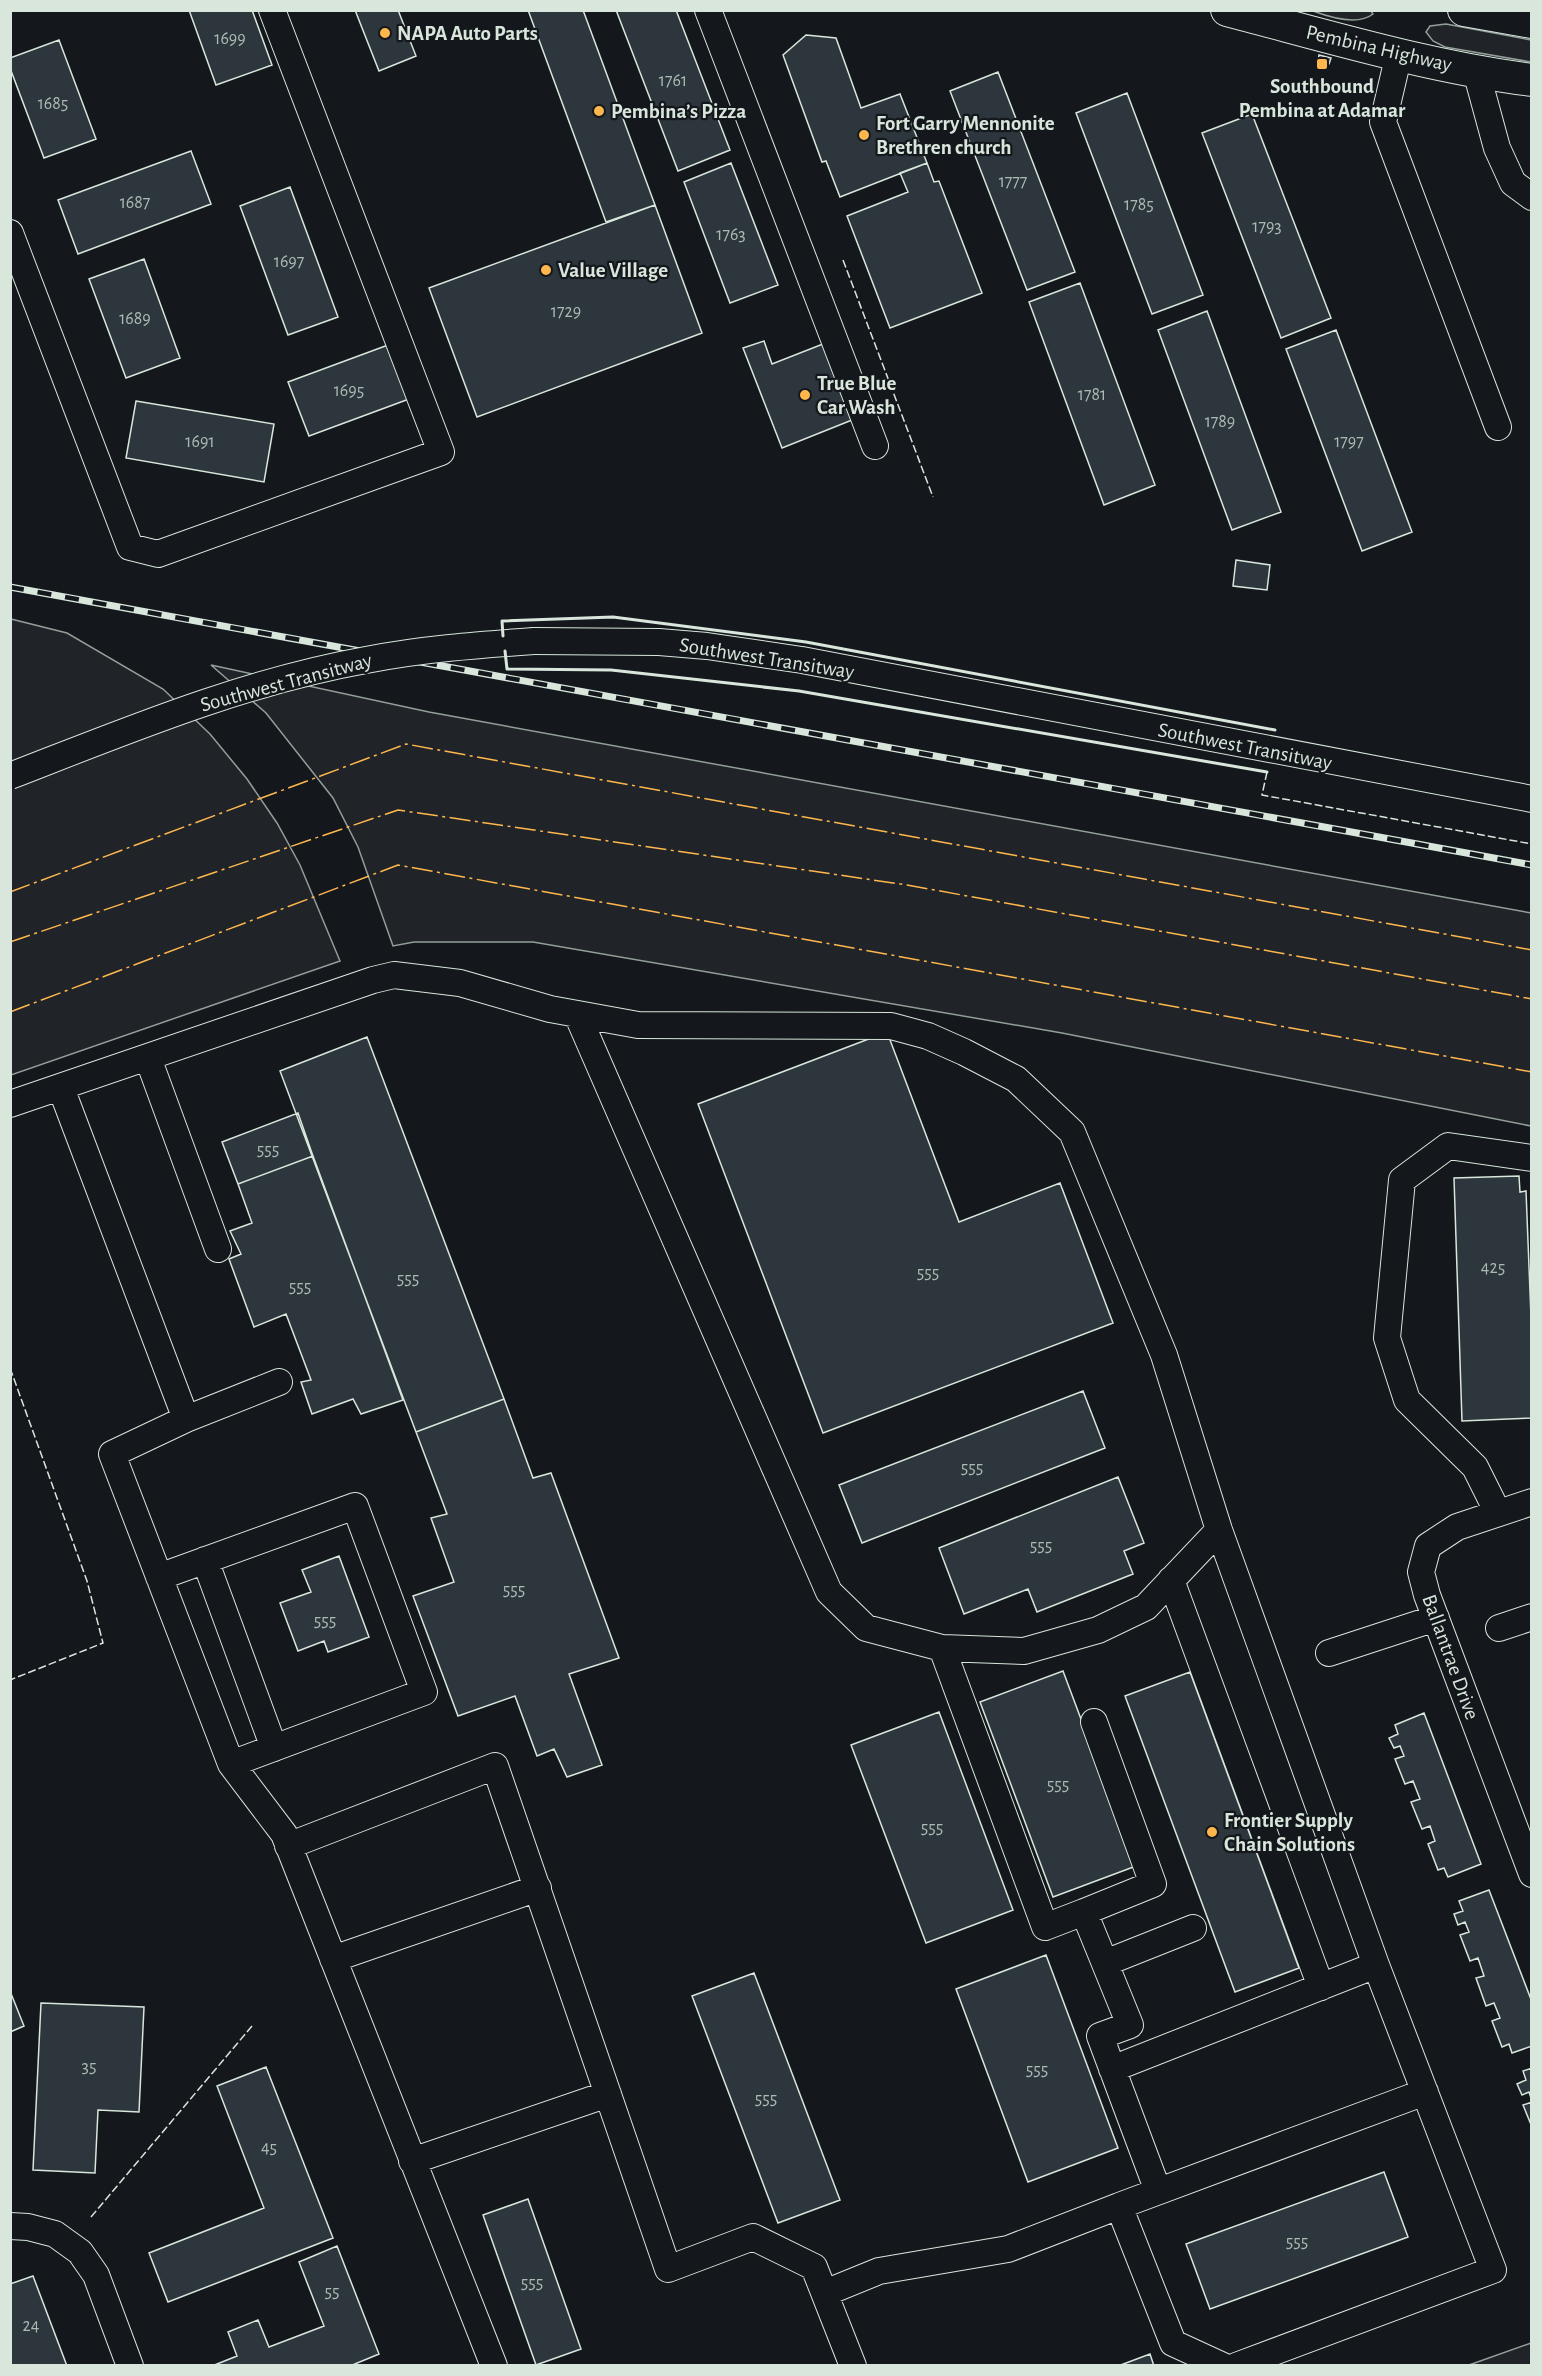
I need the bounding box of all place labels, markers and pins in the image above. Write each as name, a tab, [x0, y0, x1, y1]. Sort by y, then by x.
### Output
place label: NAPA Auto Parts	[397, 23, 538, 44]
marker: NAPA Auto Parts	[378, 26, 392, 40]
marker: Southbound Pembina at Adamar	[1315, 57, 1329, 71]
place label: Southbound Pembina at Adamar	[1239, 76, 1406, 121]
place label: Pembina’s Pizza	[611, 101, 746, 122]
marker: Pembina’s Pizza	[592, 104, 606, 118]
place label: Fort Garry Mennonite Brethren church	[876, 113, 1055, 158]
marker: Fort Garry Mennonite Brethren church	[857, 128, 871, 142]
place label: Value Village	[558, 260, 668, 281]
marker: Value Village	[539, 263, 553, 277]
place label: True Blue Car Wash	[817, 373, 896, 418]
marker: True Blue Car Wash	[798, 388, 812, 402]
place label: Frontier Supply Chain Solutions	[1224, 1810, 1355, 1855]
marker: Frontier Supply Chain Solutions	[1205, 1825, 1219, 1839]

